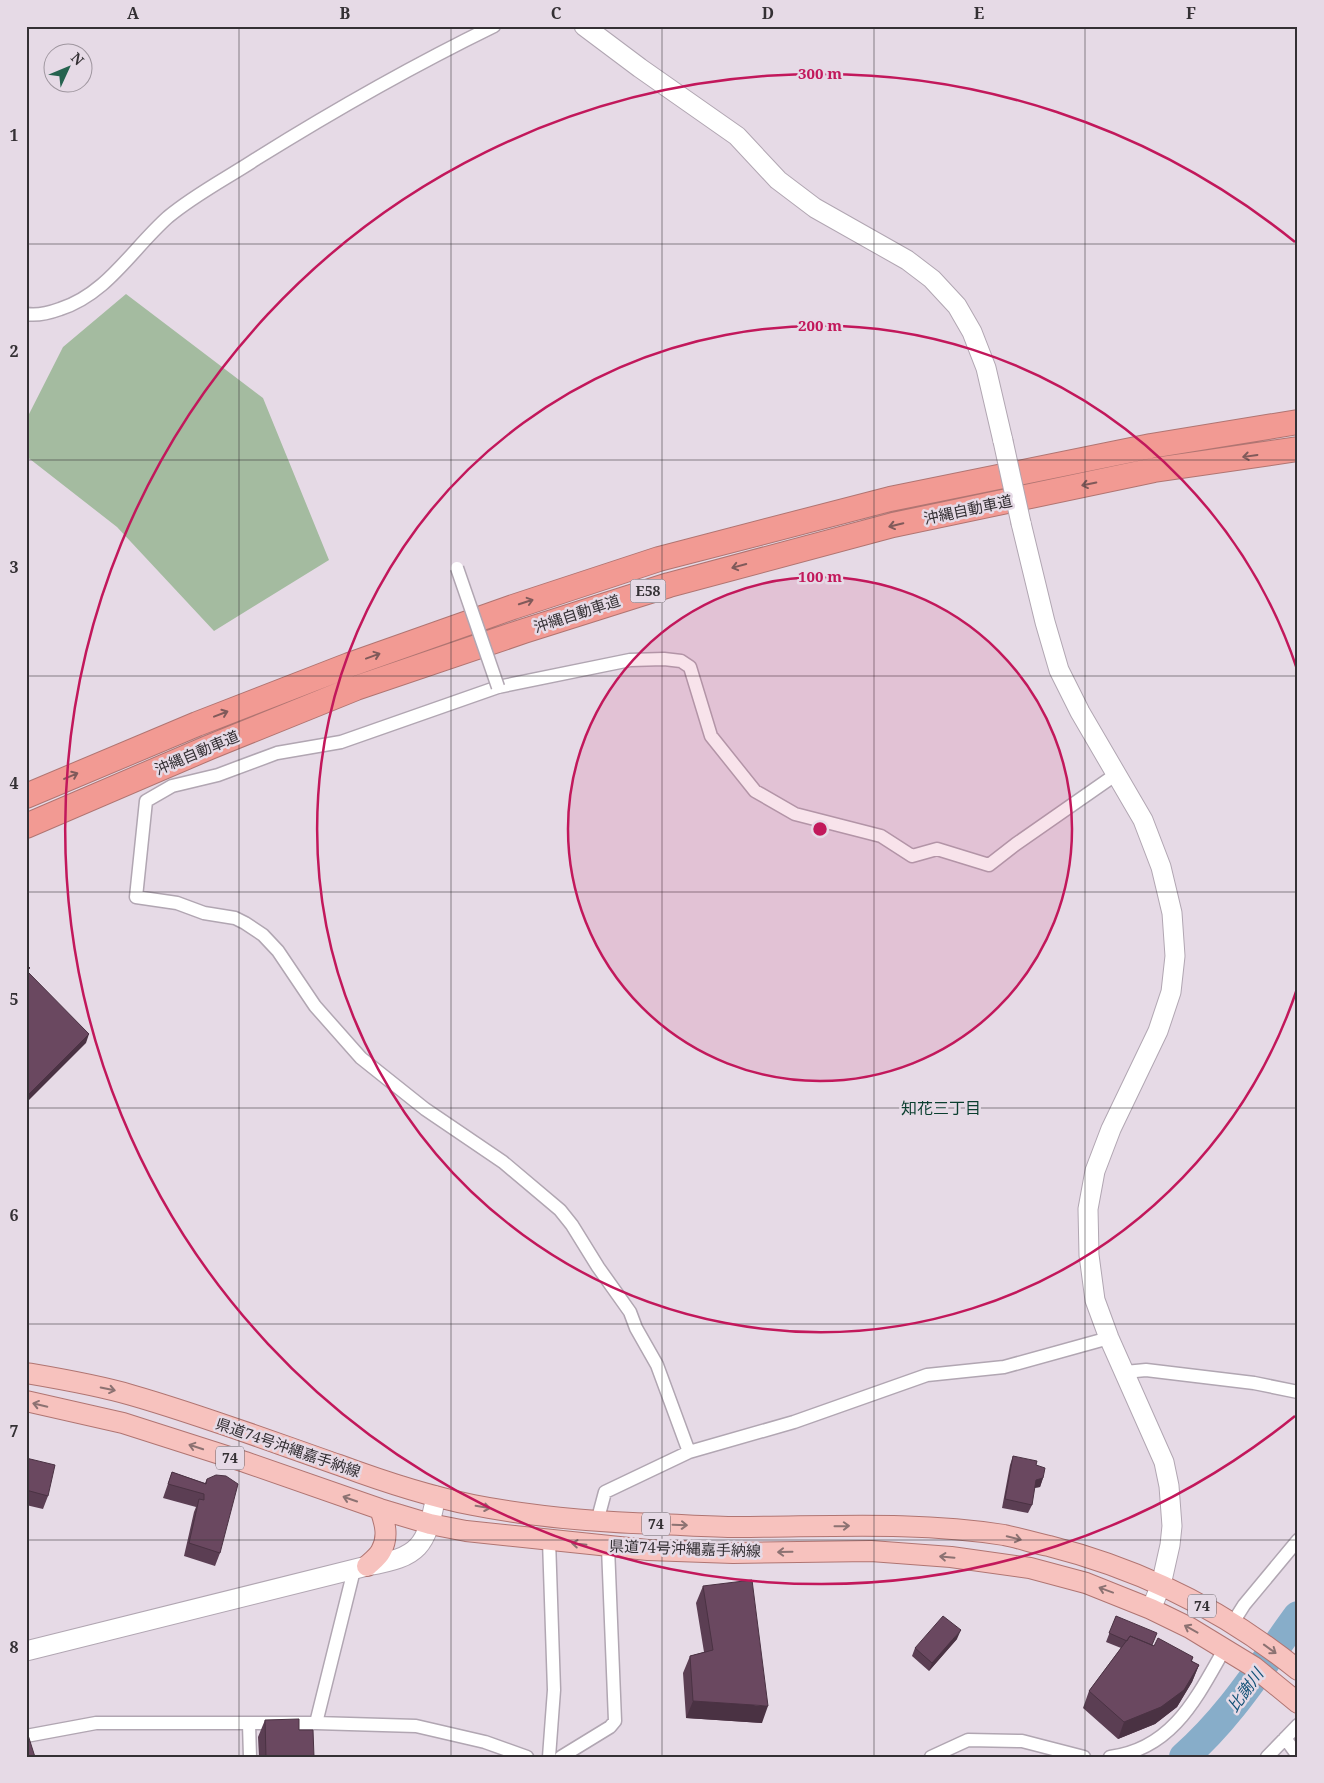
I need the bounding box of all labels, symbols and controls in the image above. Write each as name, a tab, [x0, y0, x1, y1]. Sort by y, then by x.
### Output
text: A	[127, 2, 140, 24]
text: B	[340, 2, 351, 24]
text: C	[551, 2, 562, 24]
text: D	[762, 2, 774, 24]
text: E	[974, 2, 984, 24]
text: F	[1186, 2, 1196, 24]
north arrow	[42, 42, 92, 92]
text: N	[67, 48, 88, 69]
text: 300 m	[798, 63, 842, 83]
text: 1	[9, 124, 19, 146]
text: 200 m	[798, 315, 842, 335]
text: 2	[9, 340, 19, 362]
one-way arrow	[1242, 451, 1258, 461]
one-way arrow	[1082, 480, 1098, 489]
street label: 沖縄自動車道	[922, 490, 1014, 528]
one-way arrow	[889, 521, 905, 530]
text: 3	[9, 556, 19, 578]
one-way arrow	[732, 562, 748, 571]
text: 100 m	[798, 566, 842, 586]
road number: E58	[630, 580, 666, 602]
street label: 沖縄自動車道	[531, 590, 623, 636]
one-way arrow	[518, 597, 534, 607]
one-way arrow	[365, 651, 380, 660]
one-way arrow	[213, 709, 228, 719]
street label: 沖縄自動車道	[151, 725, 242, 779]
one-way arrow	[63, 771, 78, 781]
text: 4	[9, 772, 19, 794]
centre of rings	[811, 820, 829, 838]
text: 5	[9, 988, 19, 1010]
district label: 知花三丁目	[901, 1097, 981, 1119]
text: 6	[9, 1204, 19, 1226]
one-way arrow	[100, 1385, 116, 1395]
one-way arrow	[32, 1399, 48, 1409]
street label: 県道74号沖縄嘉手納線	[213, 1415, 363, 1481]
text: 7	[9, 1420, 19, 1442]
one-way arrow	[189, 1442, 205, 1451]
road number: 74	[216, 1446, 244, 1470]
one-way arrow	[342, 1494, 358, 1504]
one-way arrow	[475, 1502, 491, 1512]
road number: 74	[642, 1512, 670, 1536]
one-way arrow	[672, 1520, 688, 1530]
one-way arrow	[834, 1521, 850, 1531]
one-way arrow	[1006, 1534, 1022, 1543]
street label: 県道74号沖縄嘉手納線	[609, 1535, 761, 1561]
one-way arrow	[572, 1539, 588, 1548]
one-way arrow	[777, 1547, 794, 1557]
one-way arrow	[940, 1552, 956, 1562]
one-way arrow	[1099, 1585, 1114, 1594]
road number: 74	[1188, 1594, 1216, 1618]
one-way arrow	[1184, 1624, 1199, 1633]
text: 8	[9, 1636, 19, 1658]
one-way arrow	[1263, 1643, 1276, 1654]
water label: 比謝川	[1222, 1663, 1269, 1716]

